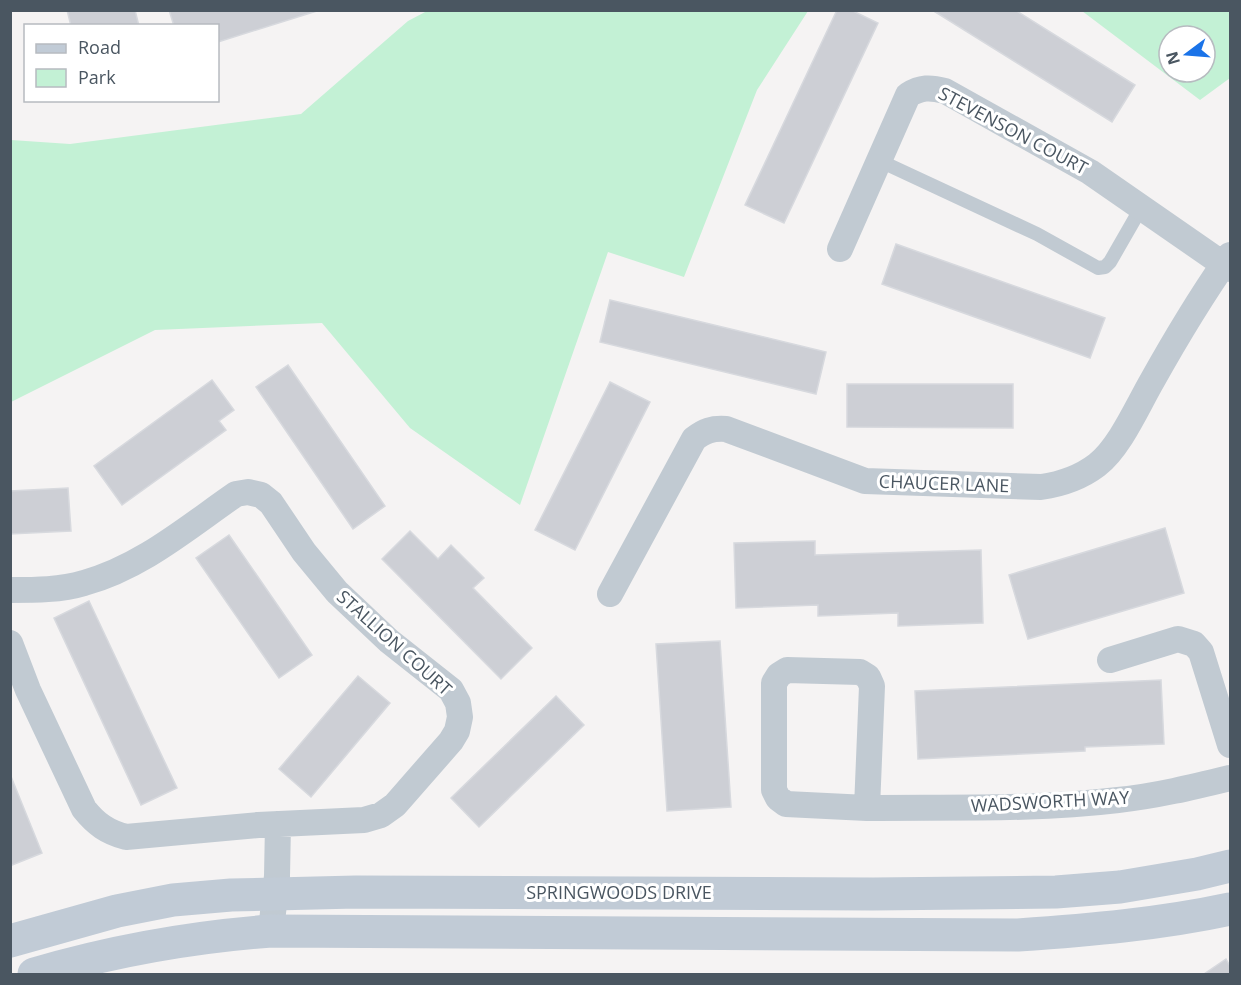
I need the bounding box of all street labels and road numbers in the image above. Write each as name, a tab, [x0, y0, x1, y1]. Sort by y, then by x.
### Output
street label: STEVENSON COURT	[935, 81, 1092, 180]
street label: CHAUCER LANE	[878, 469, 1010, 497]
street label: STALLION COURT	[332, 584, 457, 700]
street label: WADSWORTH WAY	[970, 785, 1131, 817]
street label: SPRINGWOODS DRIVE	[526, 880, 712, 904]

